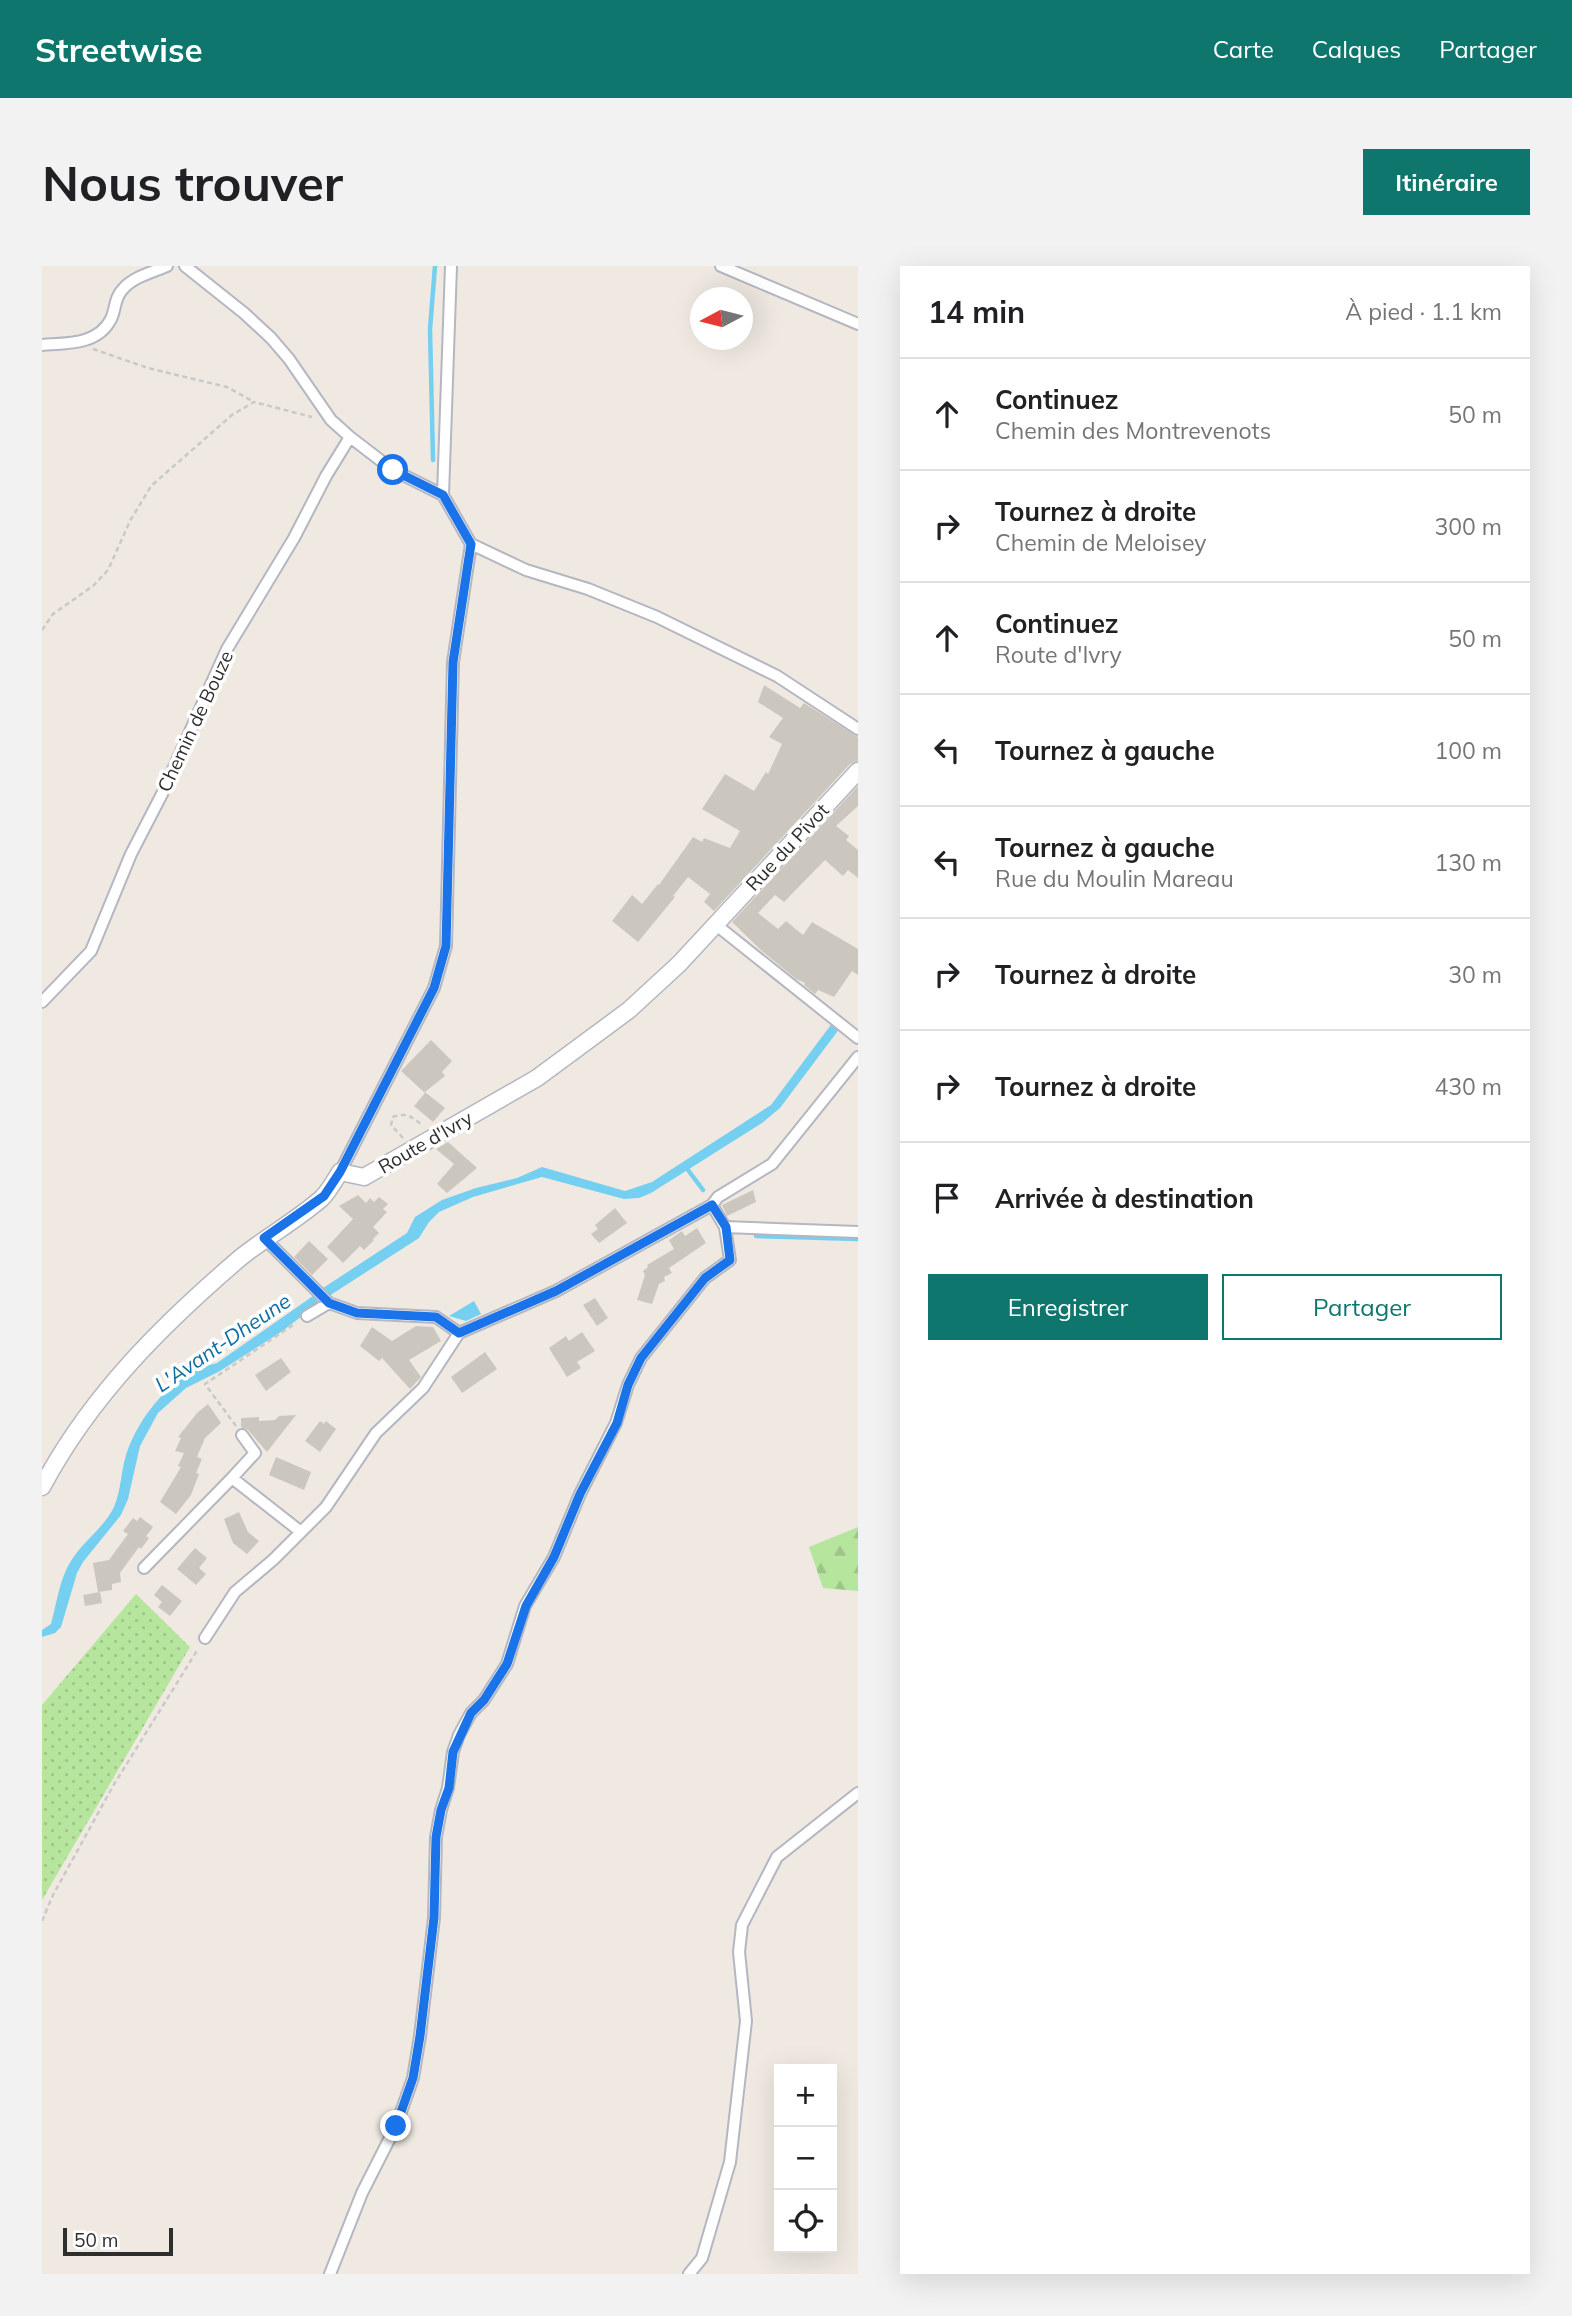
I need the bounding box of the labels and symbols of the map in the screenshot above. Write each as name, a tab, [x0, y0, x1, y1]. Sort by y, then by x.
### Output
north arrow	[690, 287, 753, 350]
route start	[377, 454, 408, 485]
street label: Chemin de Bouze	[152, 647, 238, 795]
street label: Rue du Pivot	[740, 798, 834, 896]
street label: Route d'Ivry	[374, 1105, 476, 1179]
water label: L'Avant-Dheune	[150, 1287, 295, 1397]
route end	[380, 2110, 411, 2141]
scale bar	[63, 2225, 173, 2257]

